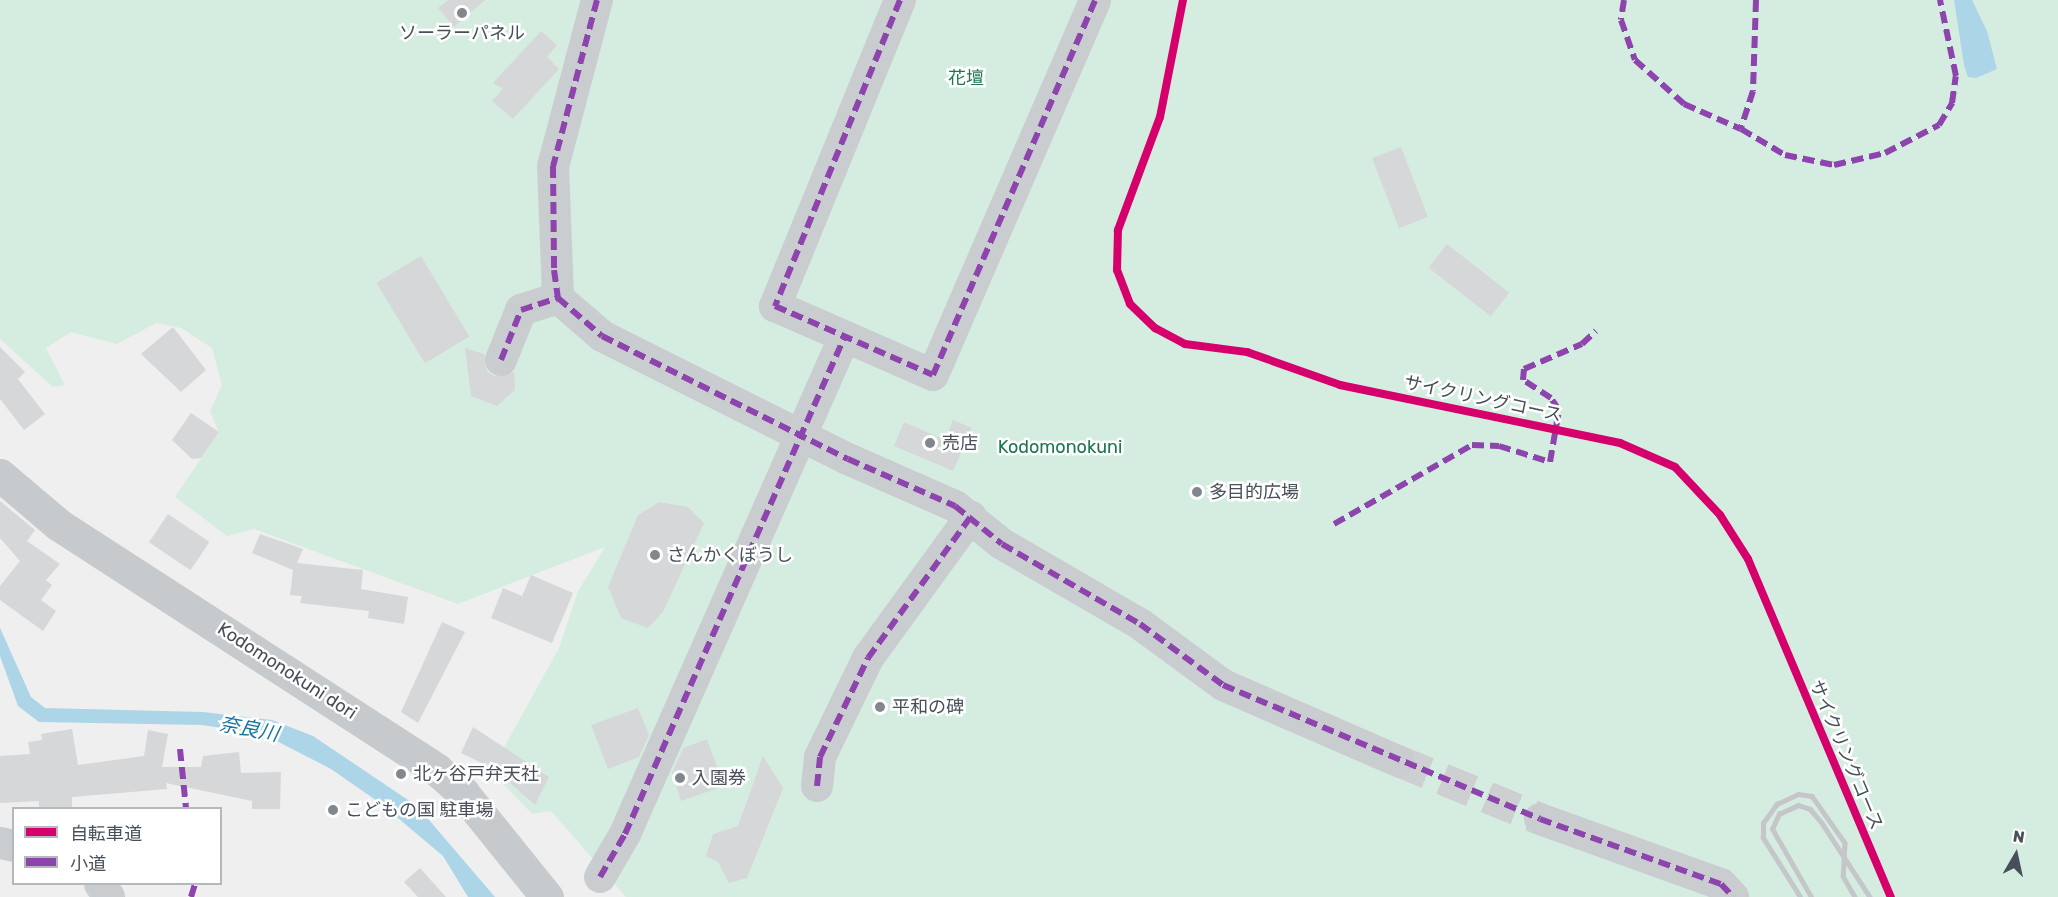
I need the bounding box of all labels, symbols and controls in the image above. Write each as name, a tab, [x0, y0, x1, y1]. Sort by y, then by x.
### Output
marker: ソーラーパネル	[455, 6, 469, 20]
place label: ソーラーパネル	[399, 22, 525, 44]
park label: 花壇	[948, 67, 984, 89]
street label: サイクリングコース	[1402, 372, 1564, 426]
place label: 売店	[942, 432, 978, 454]
marker: 売店	[923, 436, 937, 450]
park label: Kodomonokuni	[998, 436, 1122, 458]
place label: 多目的広場	[1209, 481, 1299, 503]
marker: 多目的広場	[1190, 485, 1204, 499]
place label: さんかくぼうし	[667, 544, 793, 566]
marker: さんかくぼうし	[648, 548, 662, 562]
street label: Kodomonokuni dori	[213, 618, 361, 724]
street label: サイクリングコース	[1804, 676, 1888, 834]
place label: 平和の碑	[892, 696, 964, 718]
marker: 平和の碑	[873, 700, 887, 714]
water label: 奈良川	[217, 711, 281, 747]
place label: 北ヶ谷戸弁天社	[413, 763, 539, 785]
marker: 北ヶ谷戸弁天社	[394, 767, 408, 781]
place label: 入園券	[692, 767, 746, 789]
marker: 入園券	[673, 771, 687, 785]
place label: こどもの国 駐車場	[345, 799, 493, 821]
marker: こどもの国 駐車場	[326, 803, 340, 817]
legend	[12, 807, 222, 885]
text: 自転車道	[70, 823, 142, 845]
north arrow	[1986, 825, 2046, 885]
text: N	[2012, 826, 2026, 847]
text: 小道	[70, 853, 106, 875]

